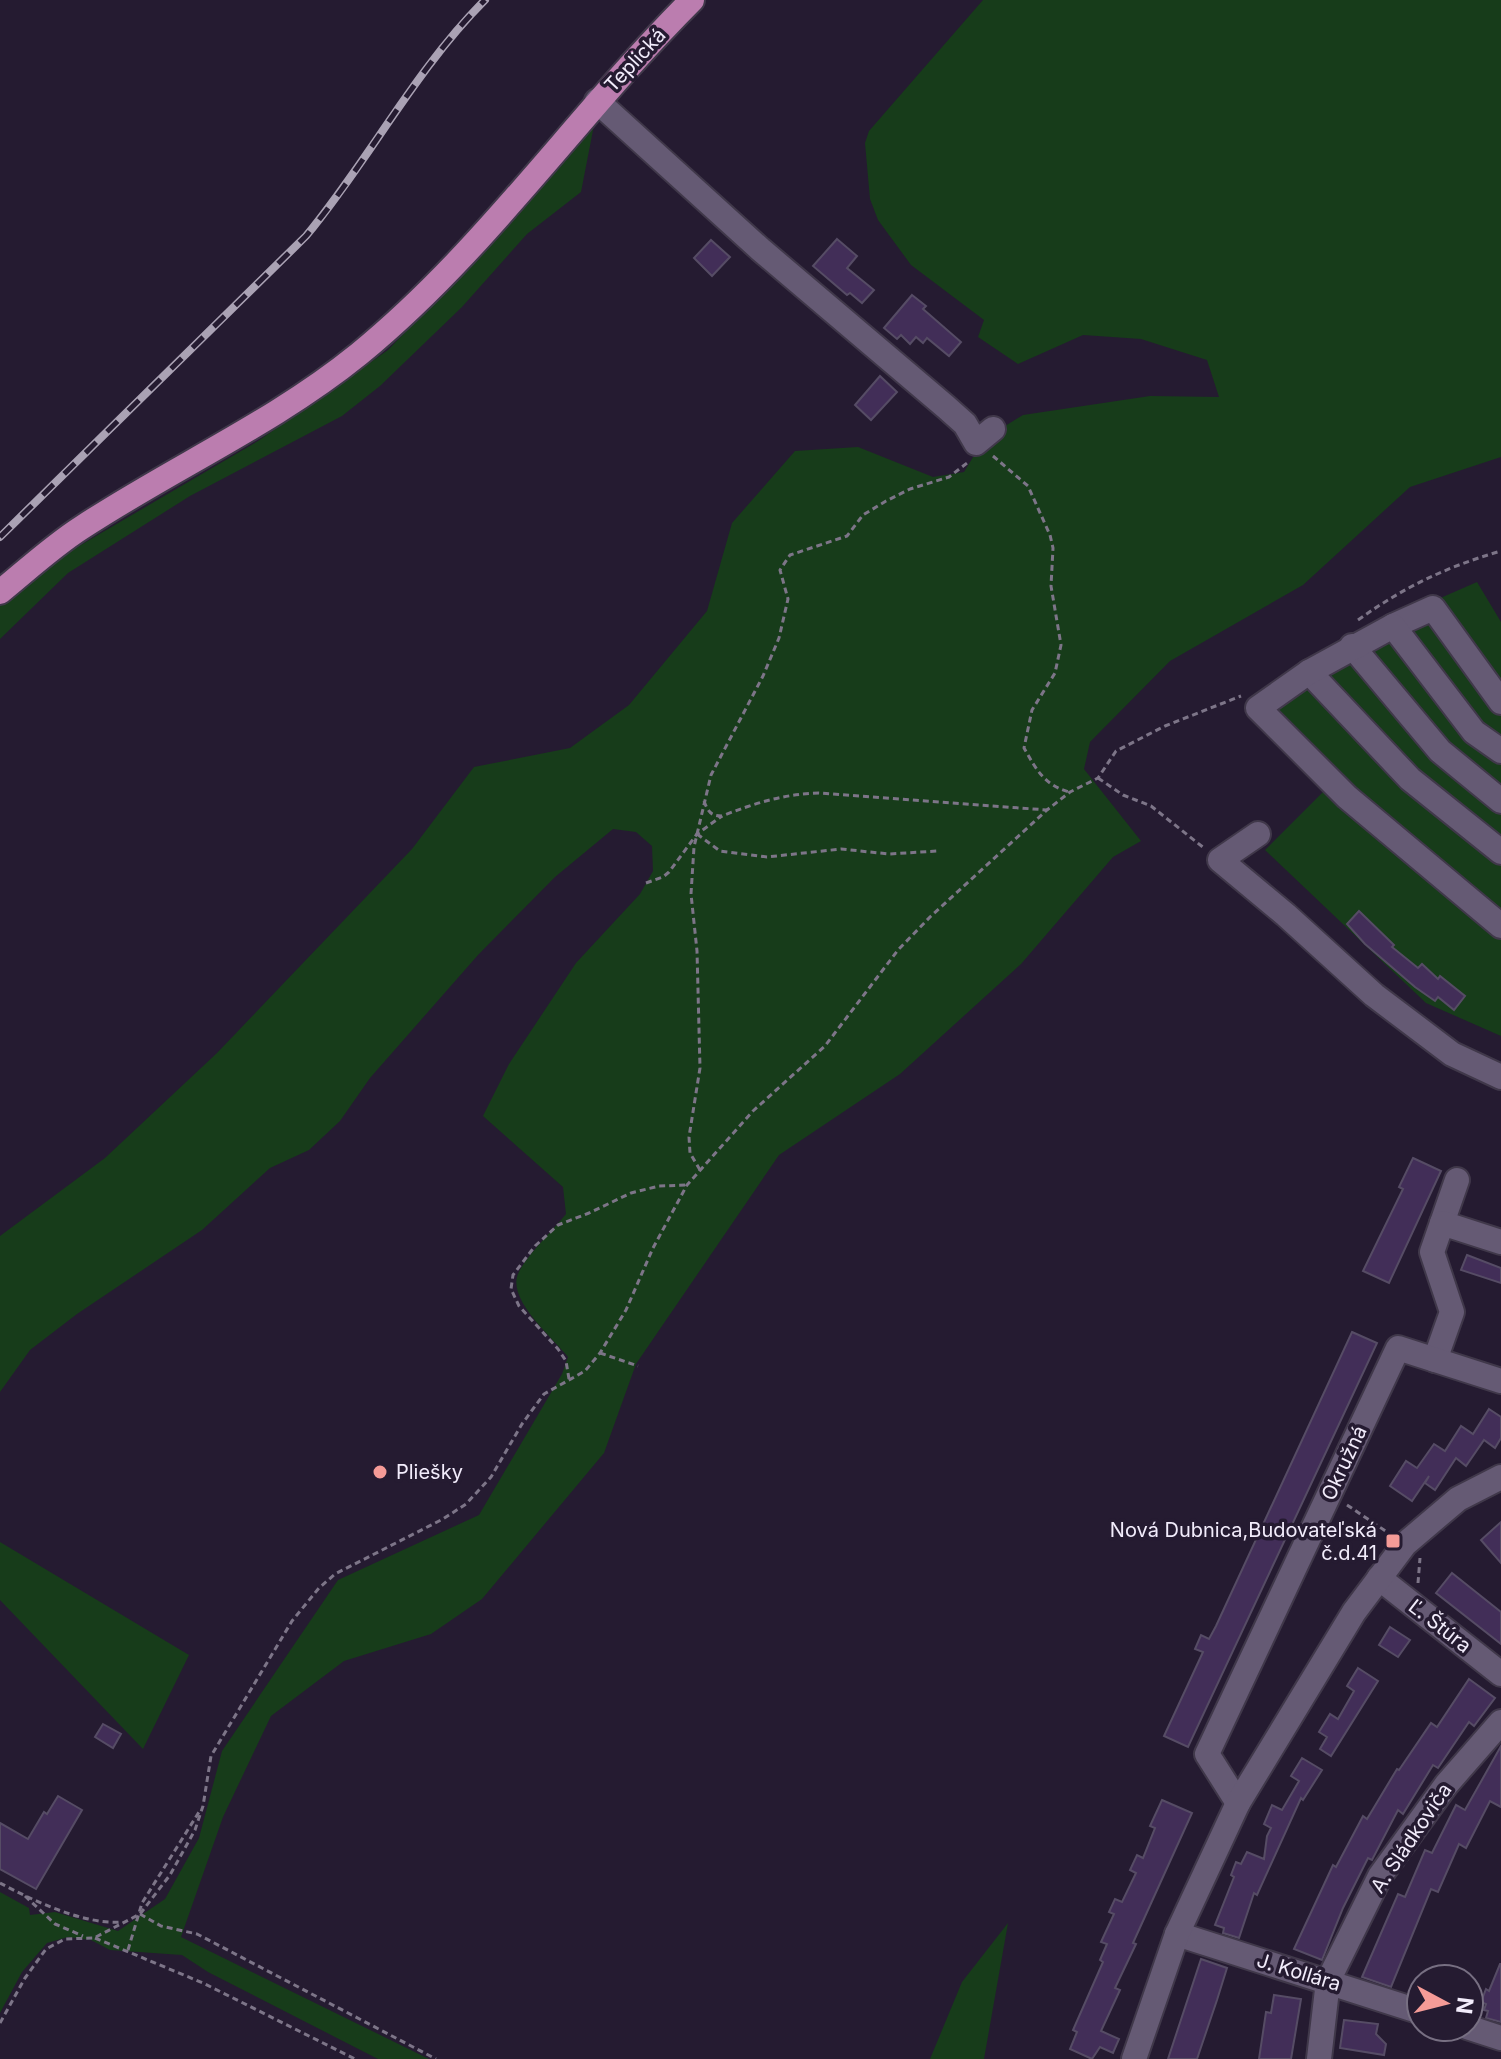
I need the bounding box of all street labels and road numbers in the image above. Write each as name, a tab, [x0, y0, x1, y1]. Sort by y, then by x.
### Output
street label: Teplická	[599, 23, 671, 97]
street label: Okružná	[1316, 1422, 1372, 1504]
street label: Ľ. Štúra	[1404, 1594, 1476, 1658]
street label: A. Sládkoviča	[1365, 1778, 1457, 1898]
street label: J. Kollára	[1254, 1948, 1344, 1996]

